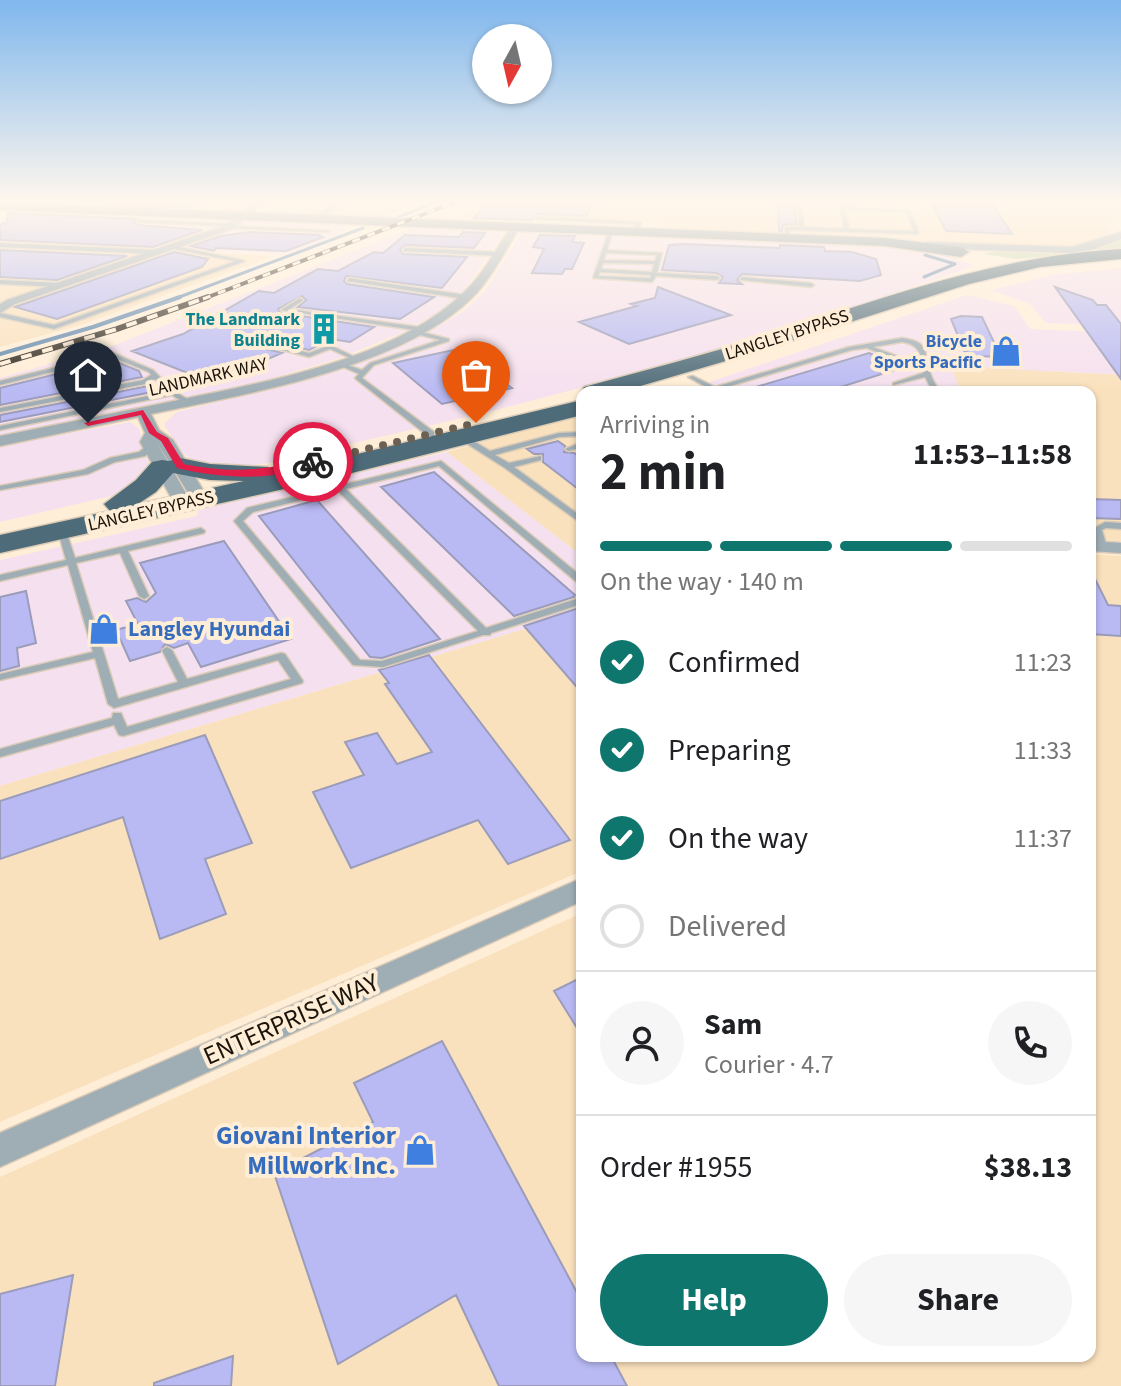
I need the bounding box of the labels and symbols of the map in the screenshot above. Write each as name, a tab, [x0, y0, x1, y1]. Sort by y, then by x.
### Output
north arrow	[472, 24, 552, 104]
street label: LANGLEY BYPASS	[722, 303, 852, 367]
place label: The Landmark Building	[185, 307, 300, 353]
building icon: The Landmark Building	[307, 312, 341, 346]
place label: Bicycle Sports Pacific	[874, 329, 983, 375]
shop icon: Bicycle Sports Pacific	[989, 334, 1023, 368]
pin	[54, 341, 122, 423]
pin	[442, 341, 510, 423]
street label: LANDMARK WAY	[146, 351, 270, 403]
courier	[273, 422, 353, 502]
street label: LANGLEY BYPASS	[85, 484, 217, 538]
shop icon: Langley Hyundai	[87, 612, 121, 646]
place label: Langley Hyundai	[128, 613, 290, 645]
street label: ENTERPRISE WAY	[197, 963, 385, 1074]
place label: Giovani Interior Millwork Inc.	[216, 1117, 397, 1184]
shop icon: Giovani Interior Millwork Inc.	[403, 1133, 437, 1167]

